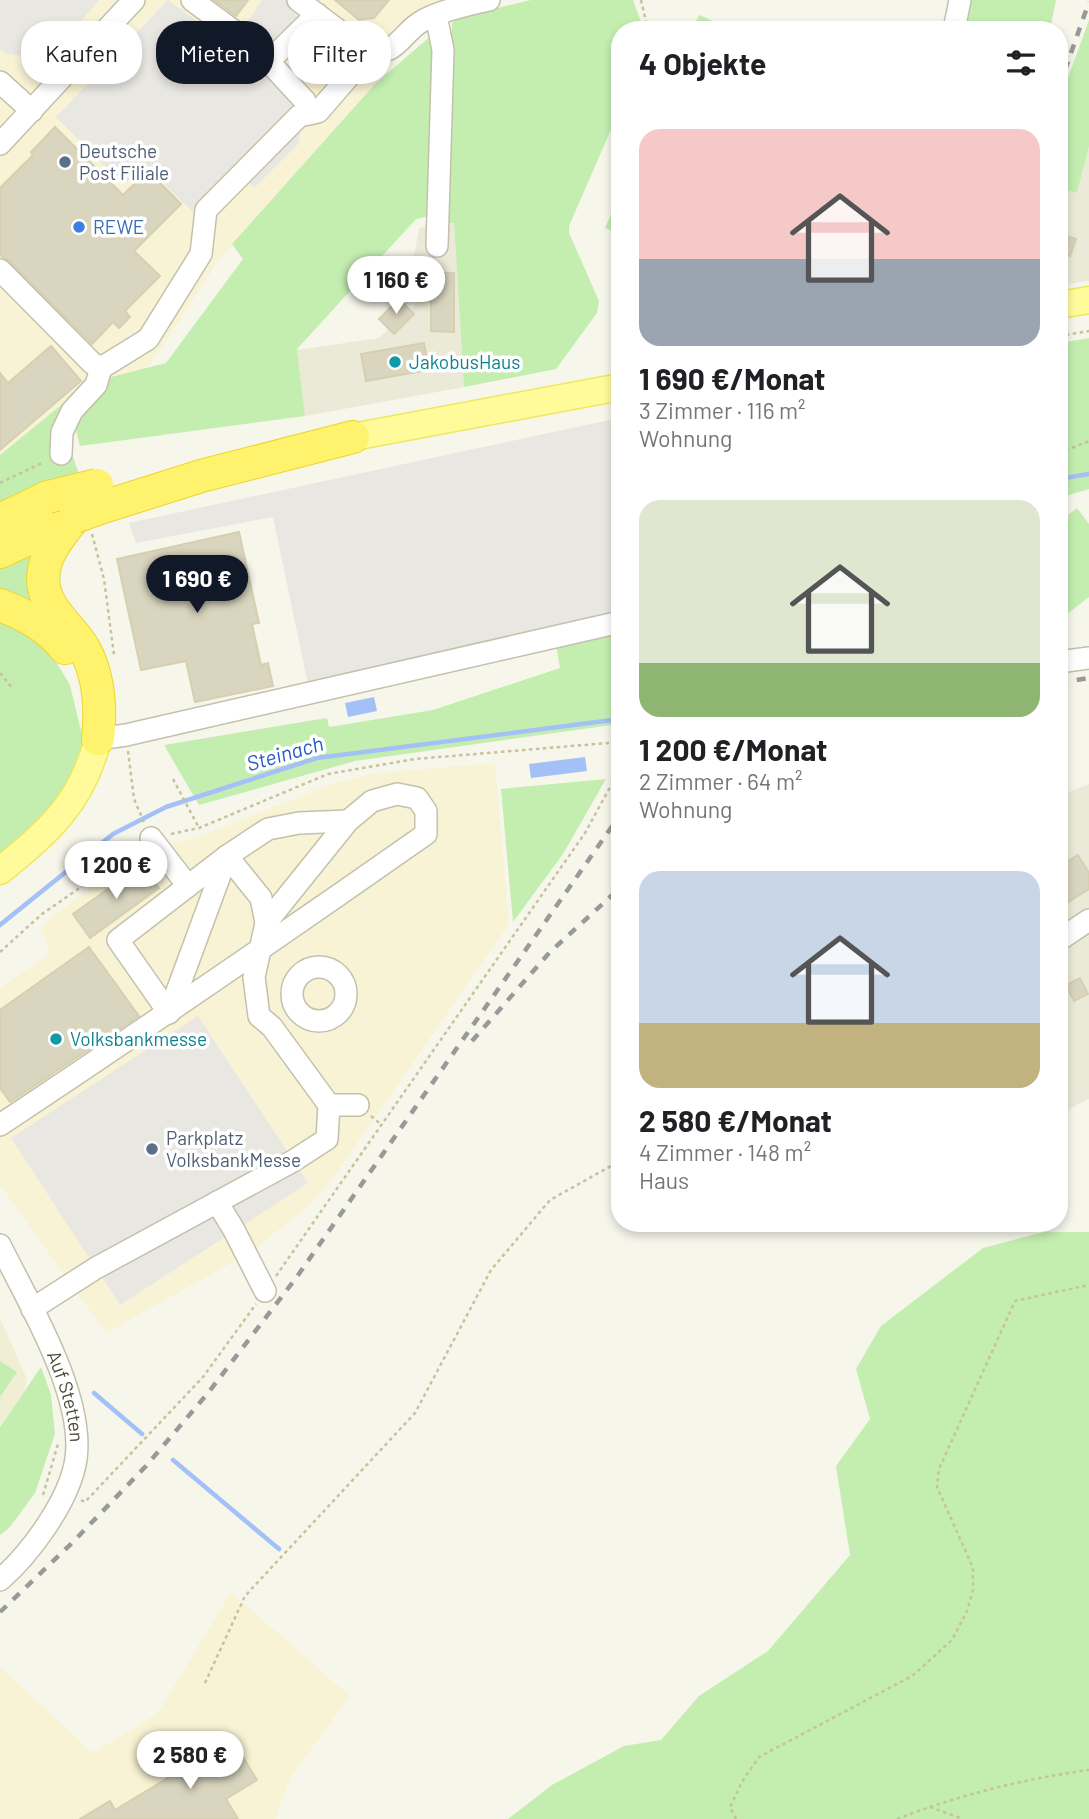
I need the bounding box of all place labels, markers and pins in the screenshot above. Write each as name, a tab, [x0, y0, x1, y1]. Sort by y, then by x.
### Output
place label: Deutsche Post Filiale	[79, 139, 169, 184]
marker: Deutsche Post Filiale	[57, 154, 73, 170]
place label: REWE	[93, 215, 144, 238]
marker: REWE	[71, 219, 87, 235]
pin: 1 160 €	[331, 256, 461, 316]
place label: JakobusHaus	[409, 350, 520, 373]
marker: JakobusHaus	[387, 354, 403, 370]
pin: 1 690 €	[132, 556, 262, 615]
pin: 1 200 €	[51, 842, 181, 901]
place label: Volksbankmesse	[70, 1027, 207, 1050]
marker: Volksbankmesse	[48, 1031, 64, 1047]
place label: Parkplatz VolksbankMesse	[166, 1126, 301, 1171]
marker: Parkplatz VolksbankMesse	[144, 1141, 160, 1157]
pin: 2 580 €	[125, 1732, 255, 1791]

